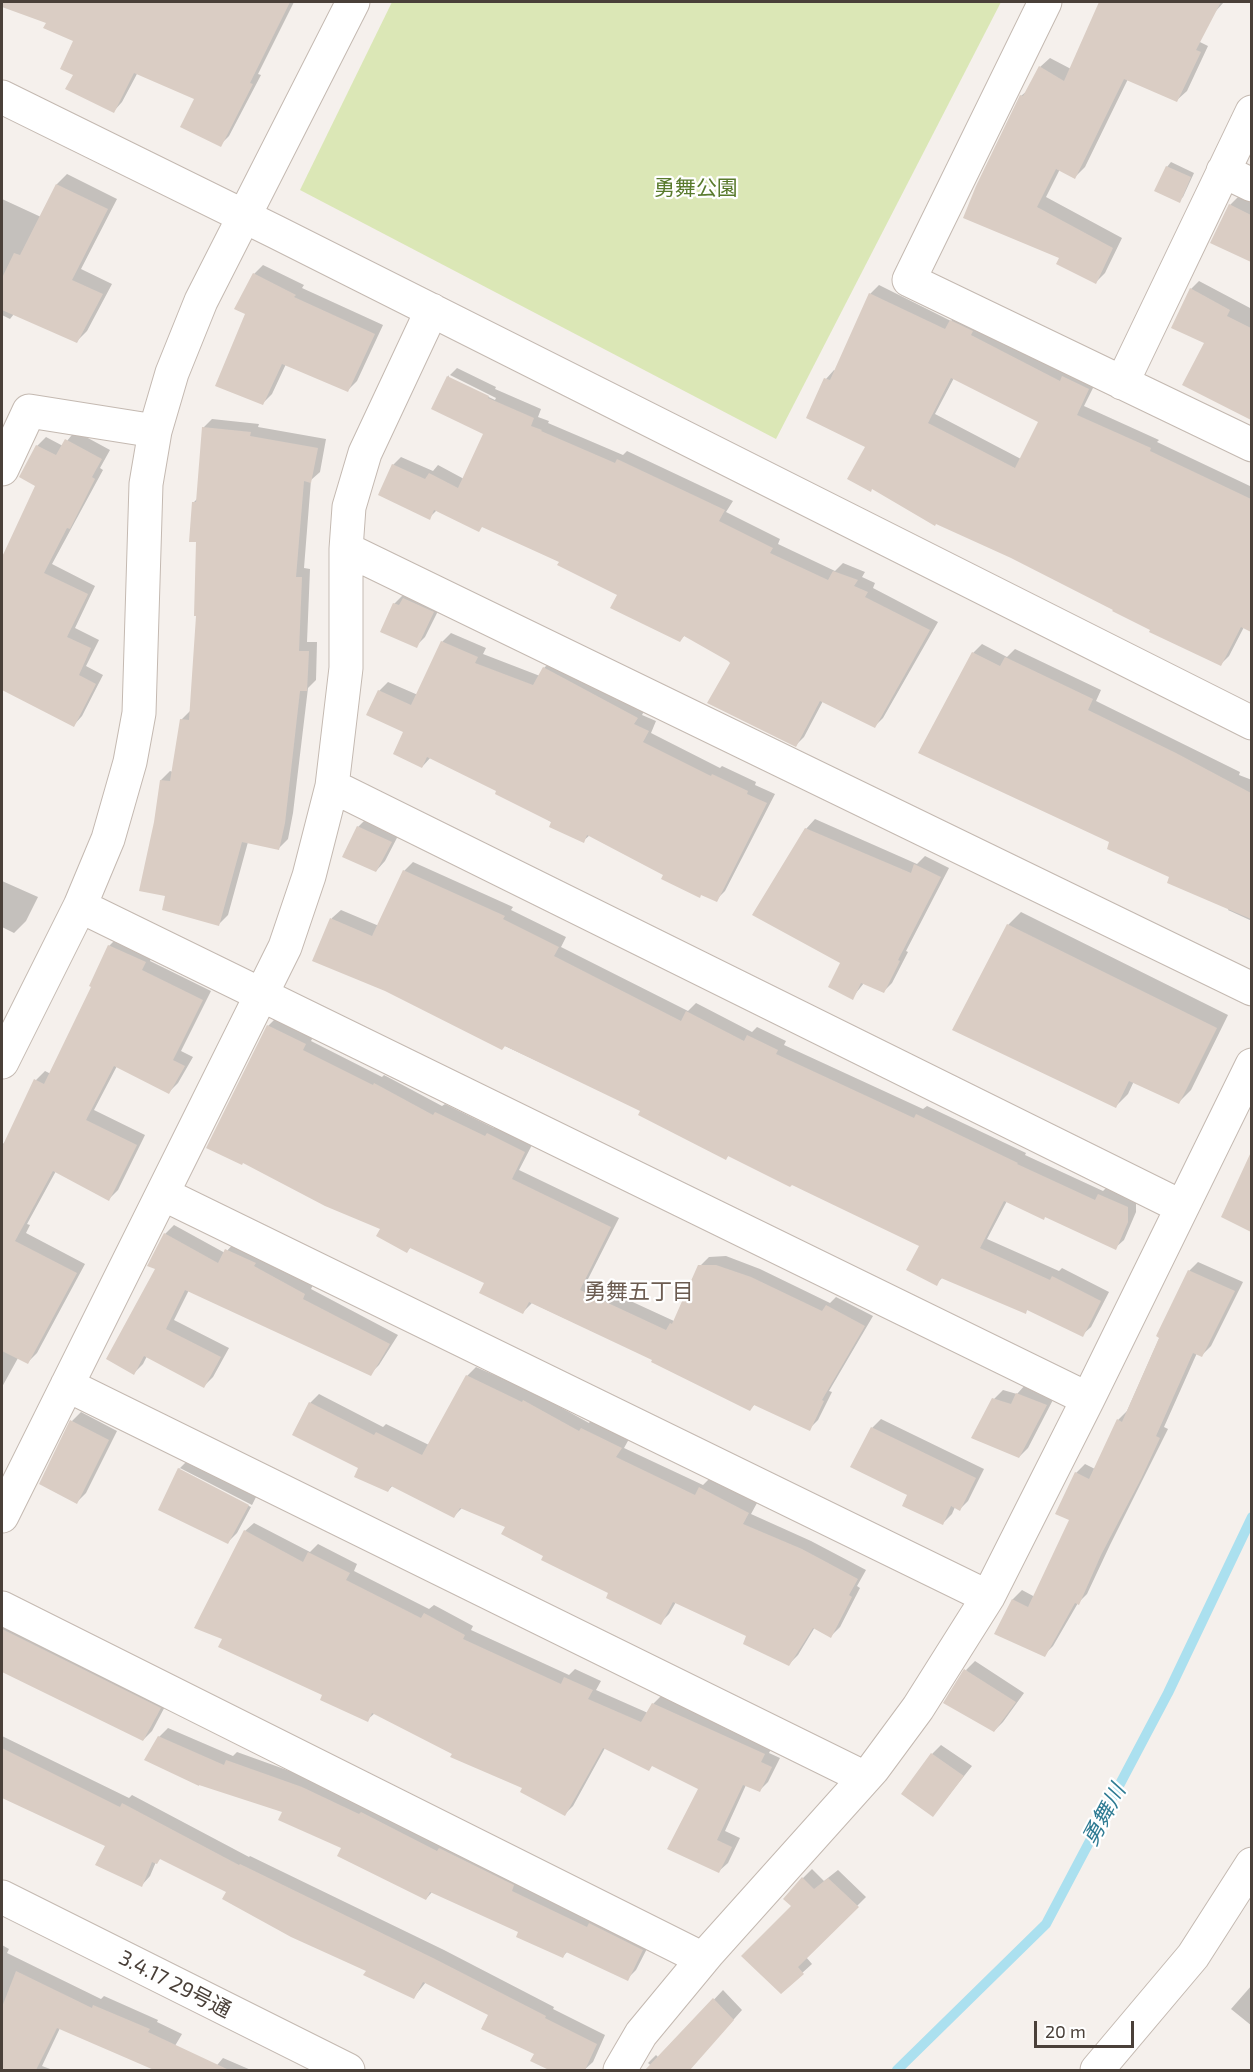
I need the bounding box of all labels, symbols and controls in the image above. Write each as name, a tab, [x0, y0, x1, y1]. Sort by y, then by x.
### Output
park label: 勇舞公園	[654, 175, 738, 201]
district label: 勇舞五丁目	[584, 1279, 694, 1305]
water label: 勇舞川	[1077, 1780, 1131, 1850]
street label: 3.4.17 29号通	[115, 1945, 235, 2023]
scale bar	[1037, 2009, 1138, 2047]
text: 20 m	[1045, 2020, 1086, 2042]

